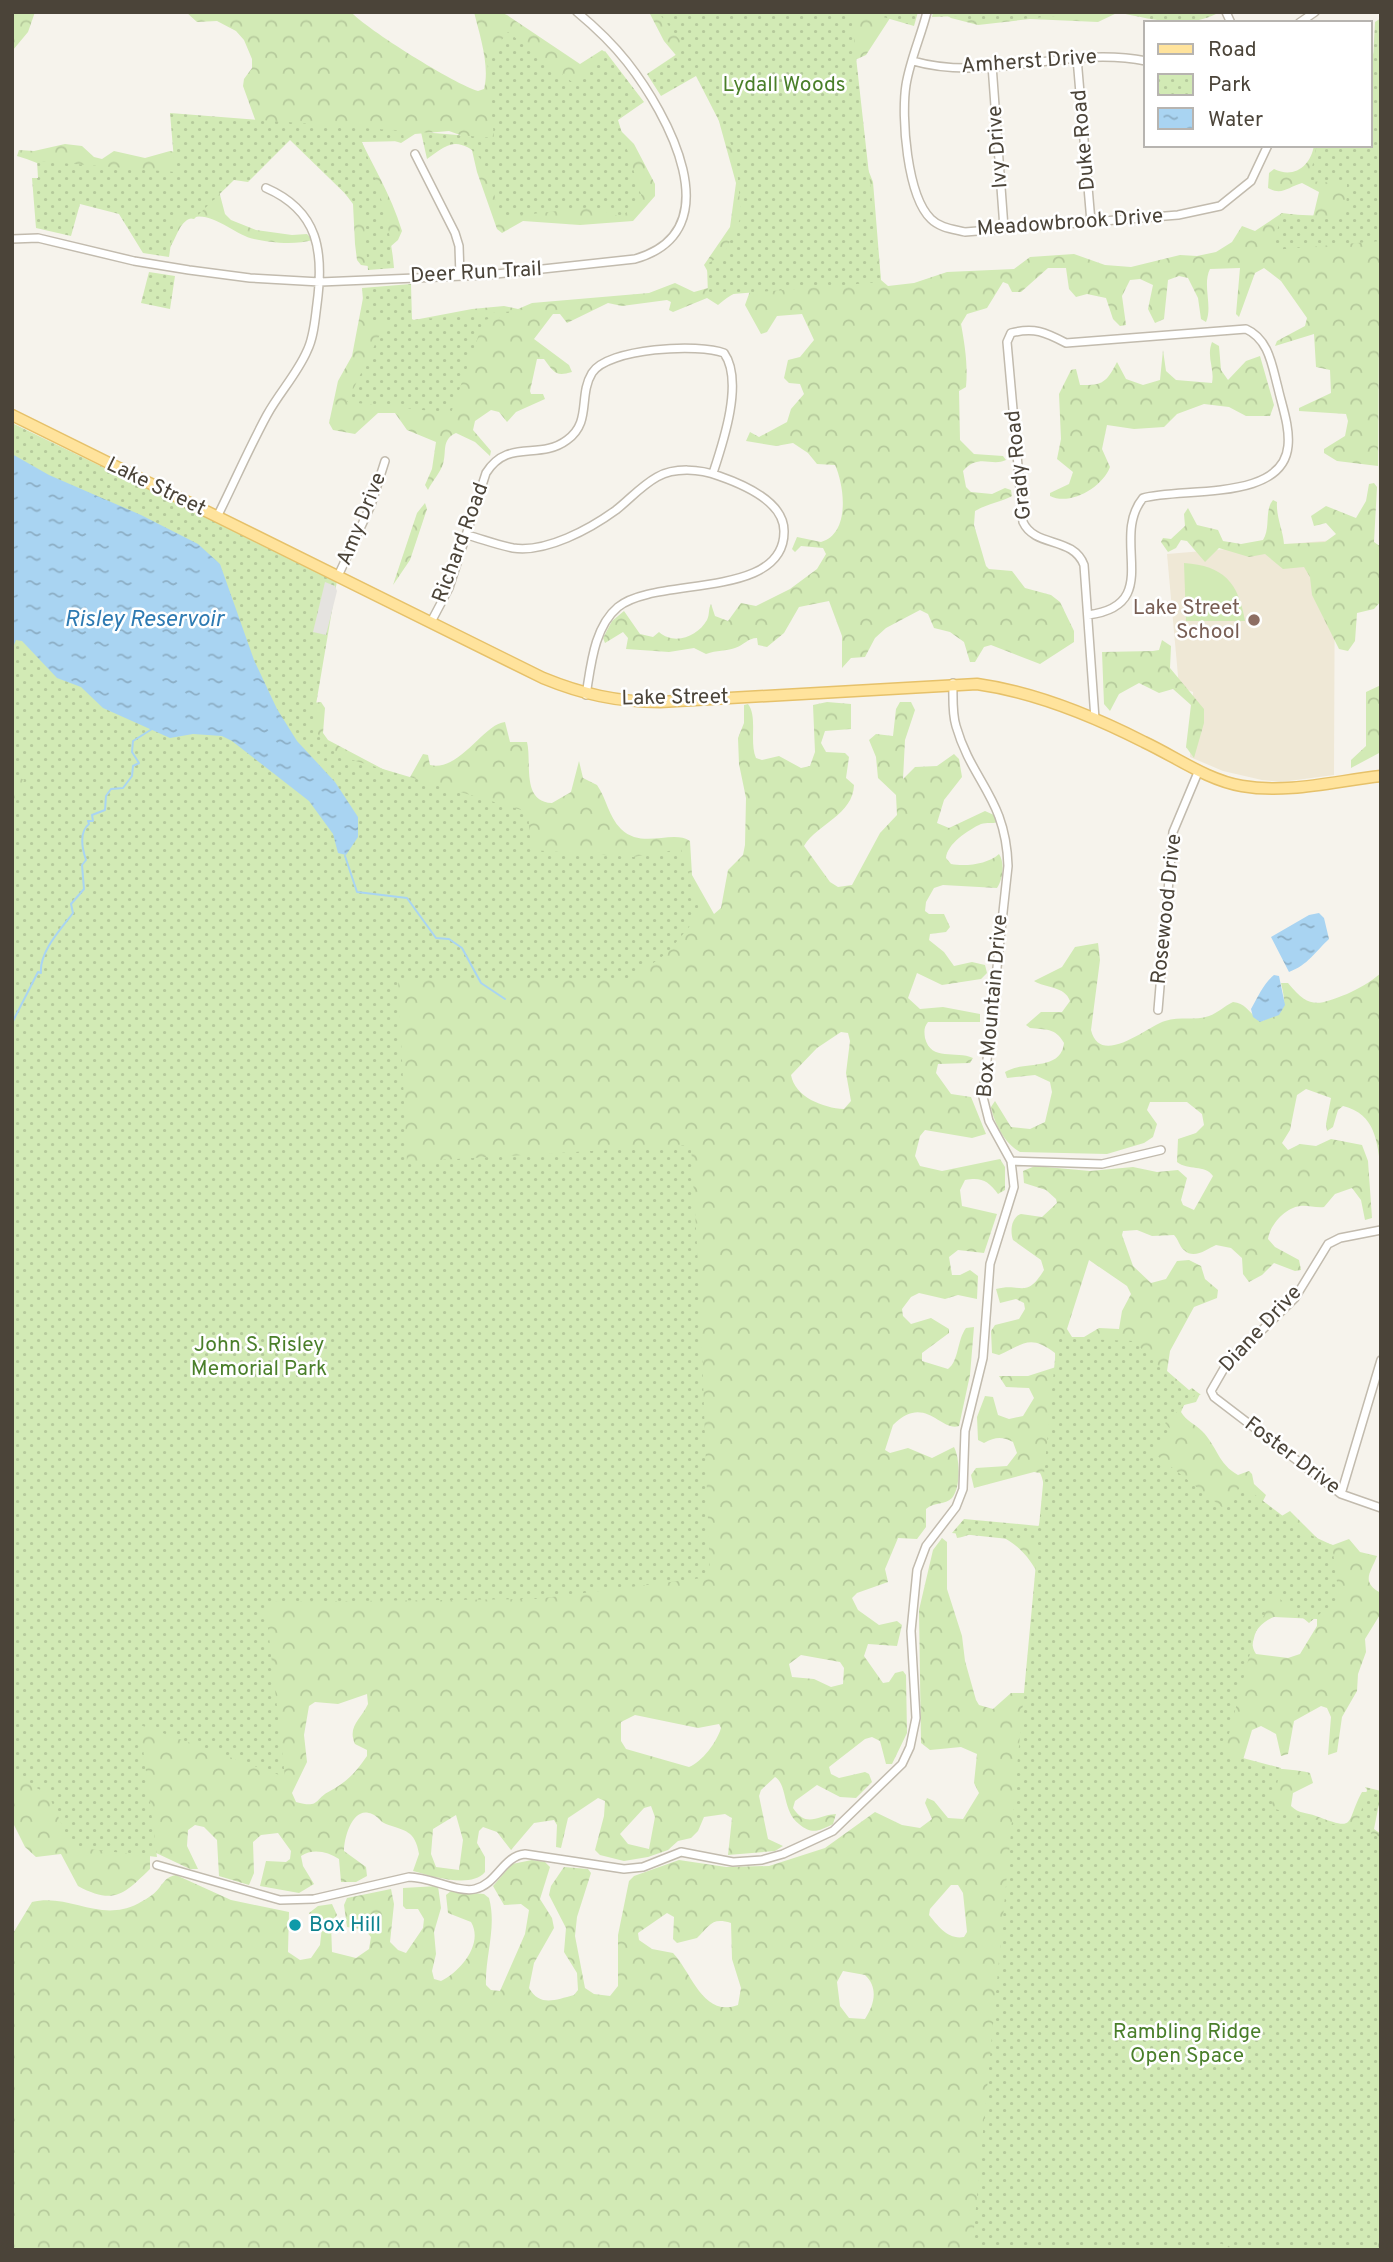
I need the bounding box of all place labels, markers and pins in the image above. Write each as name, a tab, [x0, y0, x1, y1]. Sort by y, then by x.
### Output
place label: Lake Street School	[1133, 595, 1240, 646]
marker: Lake Street School	[1246, 612, 1262, 628]
place label: Box Hill	[309, 1912, 381, 1939]
marker: Box Hill	[287, 1917, 303, 1933]

